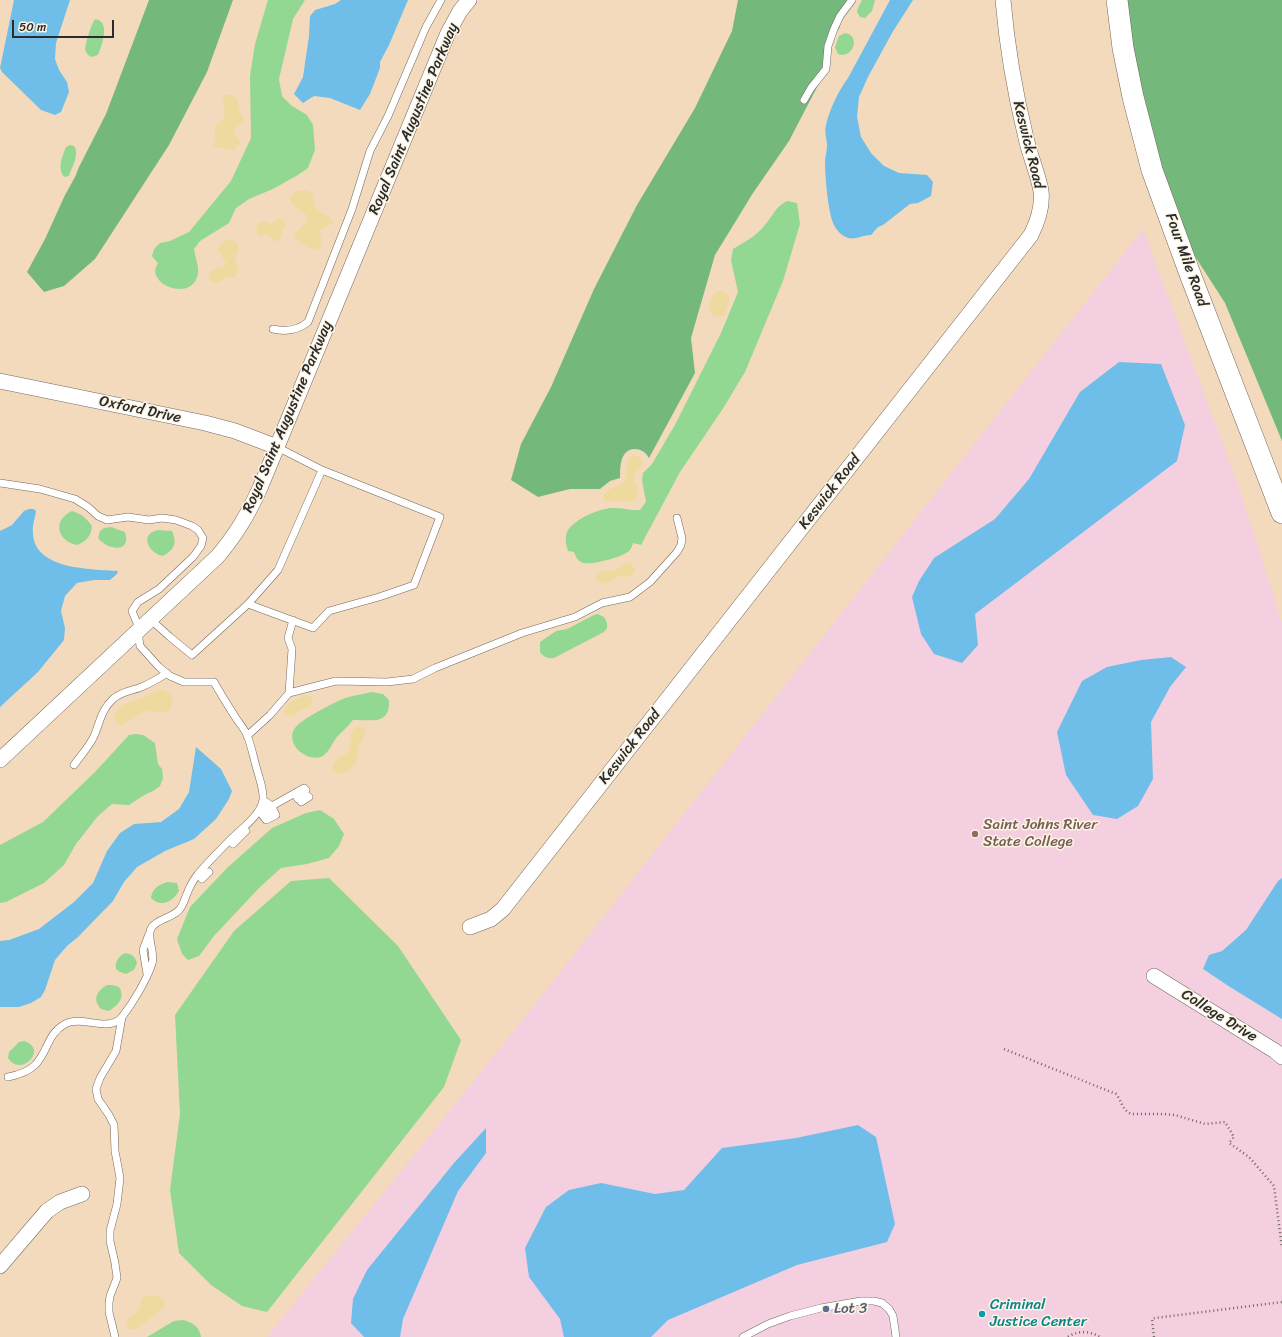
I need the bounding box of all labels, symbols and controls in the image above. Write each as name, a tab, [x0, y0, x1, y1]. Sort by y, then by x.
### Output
scale bar	[14, 12, 116, 38]
text: 50 m	[19, 16, 46, 38]
street label: Royal Saint Augustine Parkway	[365, 20, 463, 218]
street label: Keswick Road	[1008, 99, 1048, 191]
street label: Four Mile Road	[1161, 211, 1211, 309]
street label: Royal Saint Augustine Parkway	[239, 318, 337, 516]
street label: Oxford Drive	[97, 393, 183, 427]
street label: Keswick Road	[795, 451, 865, 533]
street label: Keswick Road	[595, 706, 665, 788]
place label: Saint Johns River State College	[983, 816, 1097, 851]
marker: Saint Johns River State College	[970, 829, 980, 839]
street label: College Drive	[1178, 986, 1260, 1046]
place label: Criminal Justice Center	[990, 1296, 1087, 1331]
place label: Lot 3	[834, 1300, 867, 1318]
marker: Lot 3	[821, 1304, 831, 1314]
marker: Criminal Justice Center	[977, 1309, 987, 1319]

